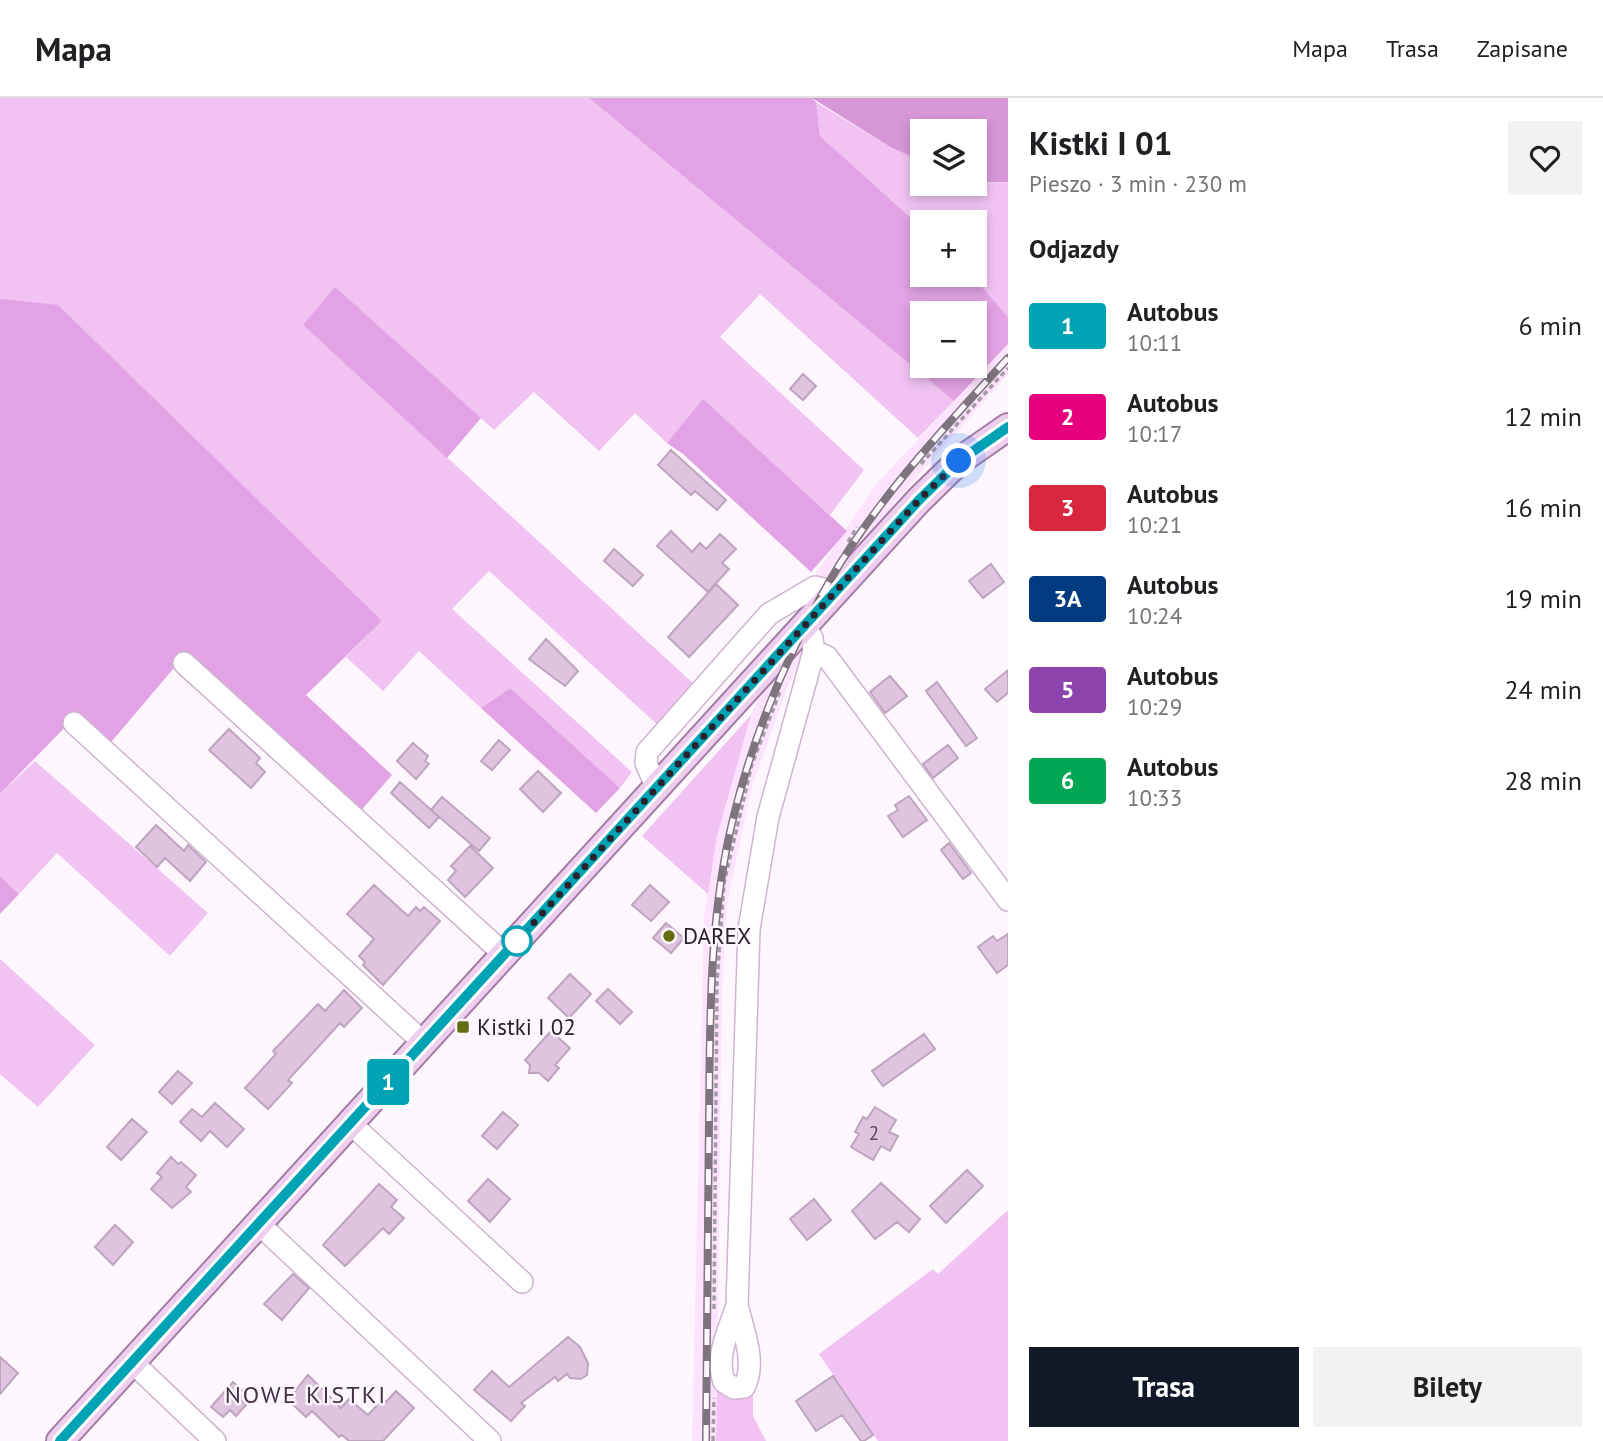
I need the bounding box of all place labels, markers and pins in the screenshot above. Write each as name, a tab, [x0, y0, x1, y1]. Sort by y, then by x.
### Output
place label: DAREX	[683, 921, 751, 950]
unlabelled marker	[502, 926, 532, 956]
marker: DAREX	[661, 928, 677, 944]
place label: Kistki I 02	[477, 1012, 576, 1041]
marker: Kistki I 02	[455, 1019, 471, 1035]

